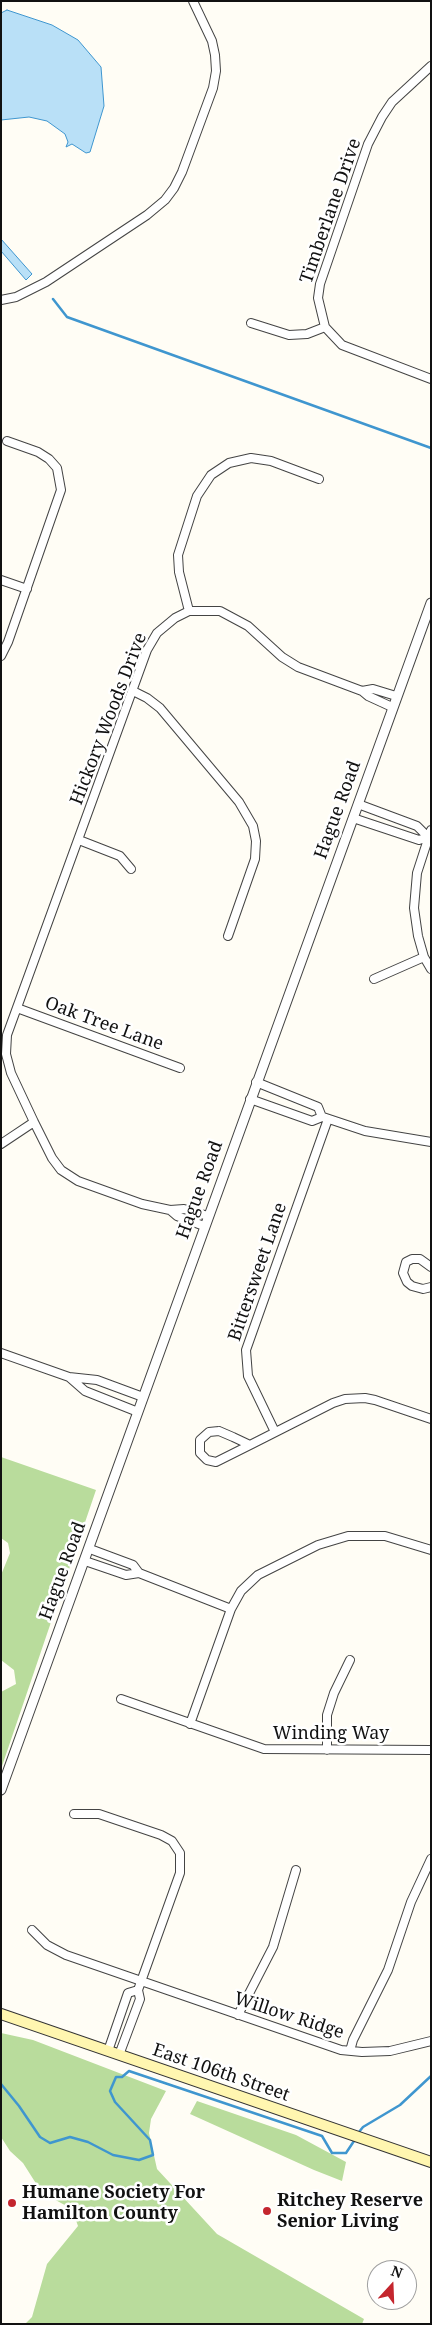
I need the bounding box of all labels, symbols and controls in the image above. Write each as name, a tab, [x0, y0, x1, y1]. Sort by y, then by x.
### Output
street label: Timberlane Drive	[296, 136, 366, 286]
street label: Hickory Woods Drive	[66, 630, 152, 808]
street label: Hague Road	[310, 758, 366, 862]
street label: Oak Tree Lane	[42, 993, 166, 1055]
street label: Hague Road	[172, 1138, 228, 1242]
street label: Bittersweet Lane	[224, 1200, 292, 1344]
street label: Hague Road	[35, 1519, 91, 1623]
street label: Winding Way	[273, 1723, 389, 1745]
street label: Willow Ridge	[231, 1988, 347, 2044]
street label: East 106th Street	[150, 2039, 292, 2107]
place label: Humane Society For Hamilton County	[22, 2182, 205, 2224]
place label: Ritchey Reserve Senior Living	[277, 2190, 423, 2232]
marker: Humane Society For Hamilton County	[6, 2197, 18, 2209]
marker: Ritchey Reserve Senior Living	[261, 2205, 273, 2217]
north arrow	[367, 2260, 417, 2310]
text: N	[389, 2261, 405, 2282]

